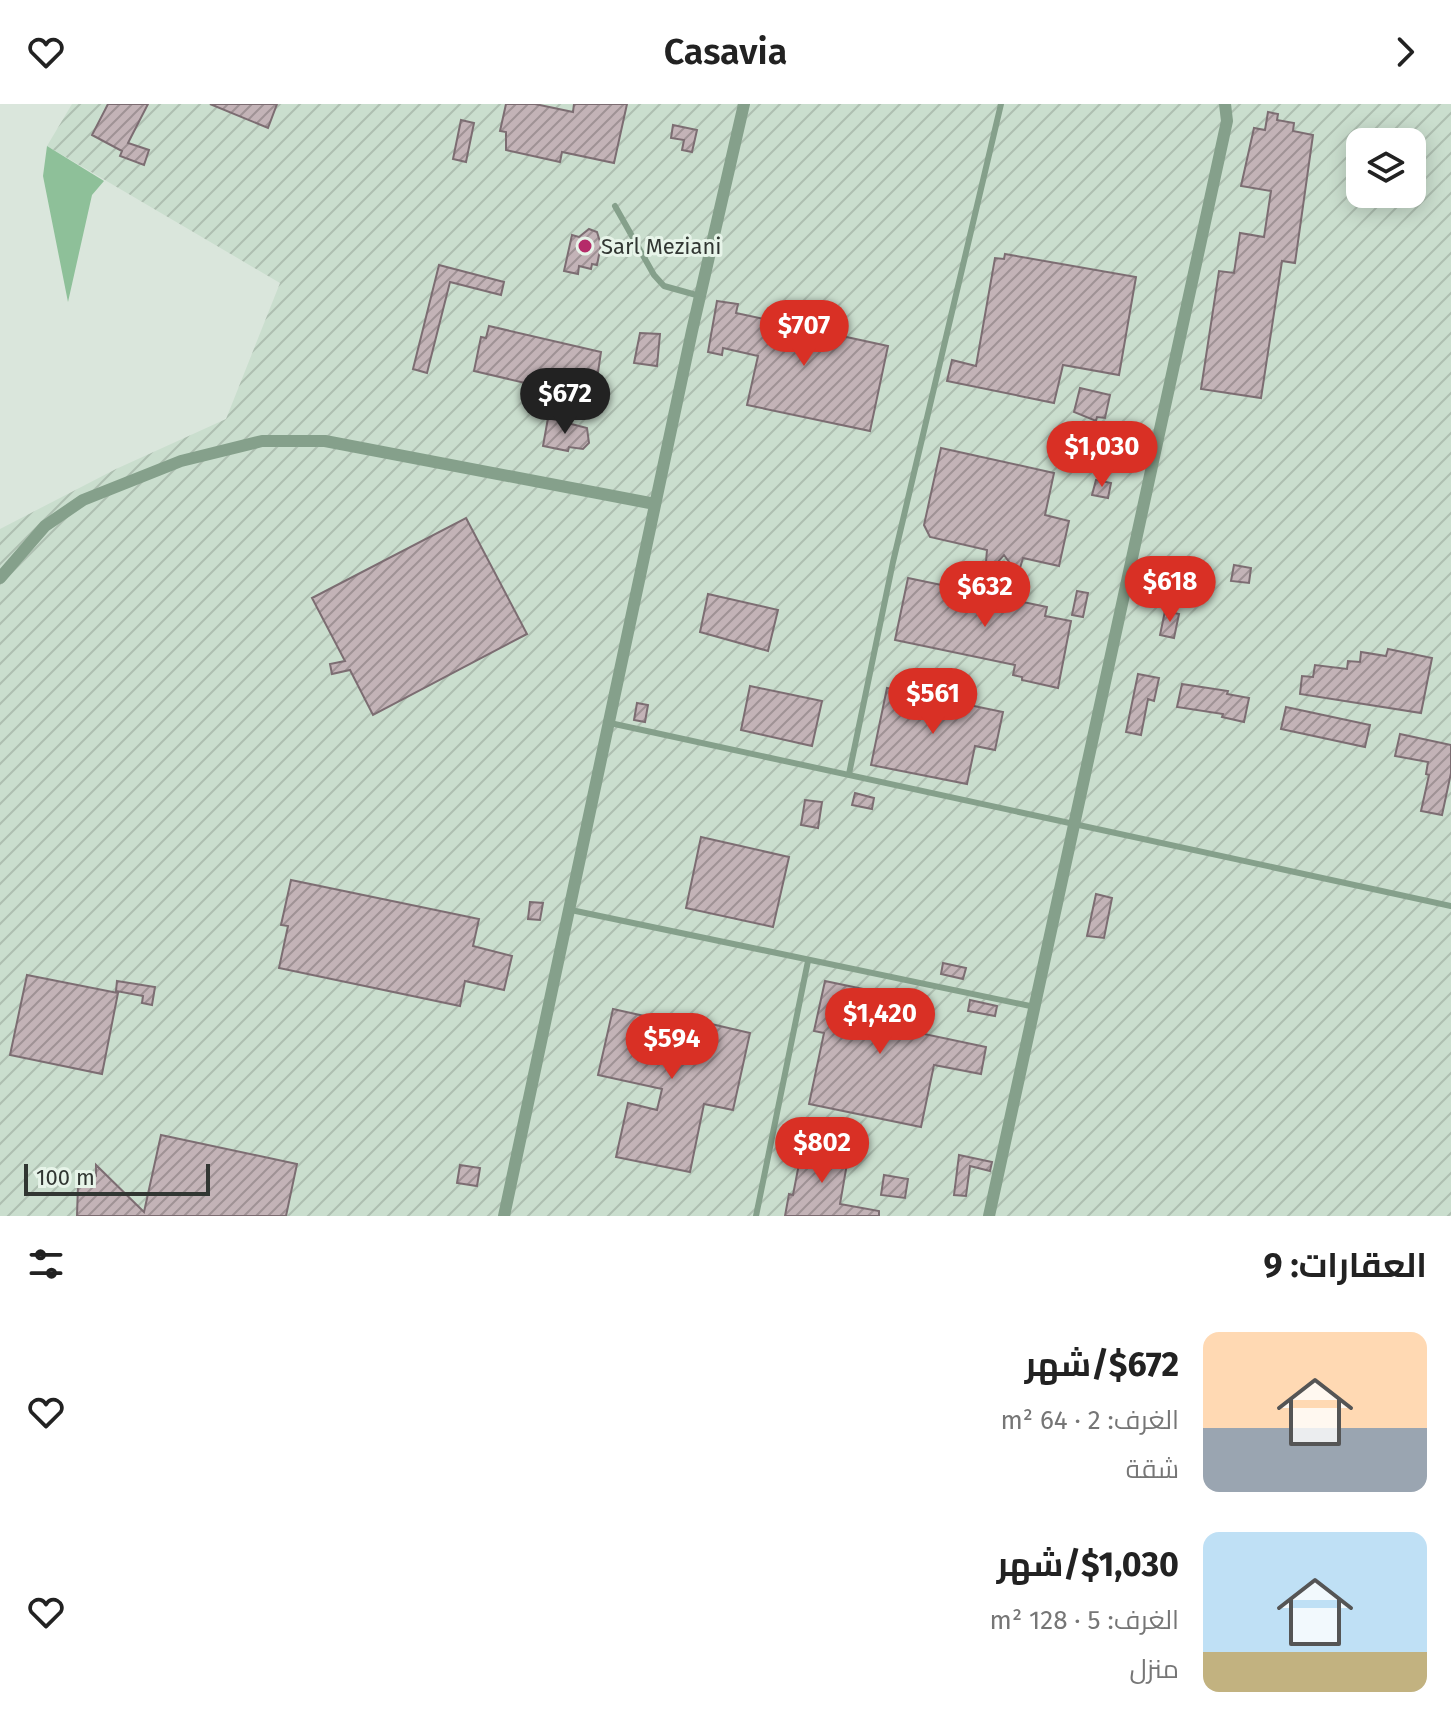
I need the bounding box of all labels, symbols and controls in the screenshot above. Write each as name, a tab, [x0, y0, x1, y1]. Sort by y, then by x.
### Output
icon: heart	[24, 30, 68, 74]
text: Casavia	[664, 30, 787, 74]
icon: forward	[1383, 30, 1427, 74]
map controls	[1346, 128, 1426, 208]
button: layers	[1346, 128, 1426, 208]
place label: Sarl Meziani	[601, 233, 722, 260]
marker: Sarl Meziani	[576, 237, 594, 255]
pin: $707	[757, 300, 851, 368]
text: $707	[778, 310, 830, 341]
pin: $672	[518, 368, 612, 436]
text: $672	[538, 378, 592, 409]
pin: $1,030	[1037, 421, 1167, 489]
text: $1,030	[1065, 431, 1139, 462]
pin: $618	[1123, 556, 1217, 624]
pin: $632	[938, 561, 1032, 629]
text: $618	[1143, 566, 1197, 597]
text: $632	[957, 571, 1013, 602]
pin: $561	[886, 668, 980, 736]
text: $561	[906, 678, 960, 709]
pin: $1,420	[815, 988, 945, 1056]
text: $1,420	[843, 998, 917, 1029]
pin: $594	[625, 1013, 719, 1081]
text: $594	[644, 1023, 700, 1054]
pin: $802	[775, 1117, 869, 1185]
text: $802	[793, 1127, 851, 1158]
scale bar	[24, 1160, 210, 1196]
text: 100 m	[36, 1164, 95, 1191]
icon: filters	[24, 1242, 68, 1286]
text: العقارات: 9	[1263, 1245, 1427, 1286]
text: $672/شهر	[1025, 1344, 1179, 1385]
icon: home	[1267, 1364, 1363, 1460]
icon: heart	[24, 1390, 68, 1434]
text: الغرف: 2 · 64 m²	[1000, 1405, 1179, 1436]
text: شقة	[1126, 1454, 1179, 1485]
text: $1,030/شهر	[997, 1544, 1179, 1585]
icon: home	[1267, 1564, 1363, 1660]
icon: heart	[24, 1590, 68, 1634]
text: الغرف: 5 · 128 m²	[990, 1605, 1179, 1636]
text: منزل	[1130, 1654, 1179, 1685]

